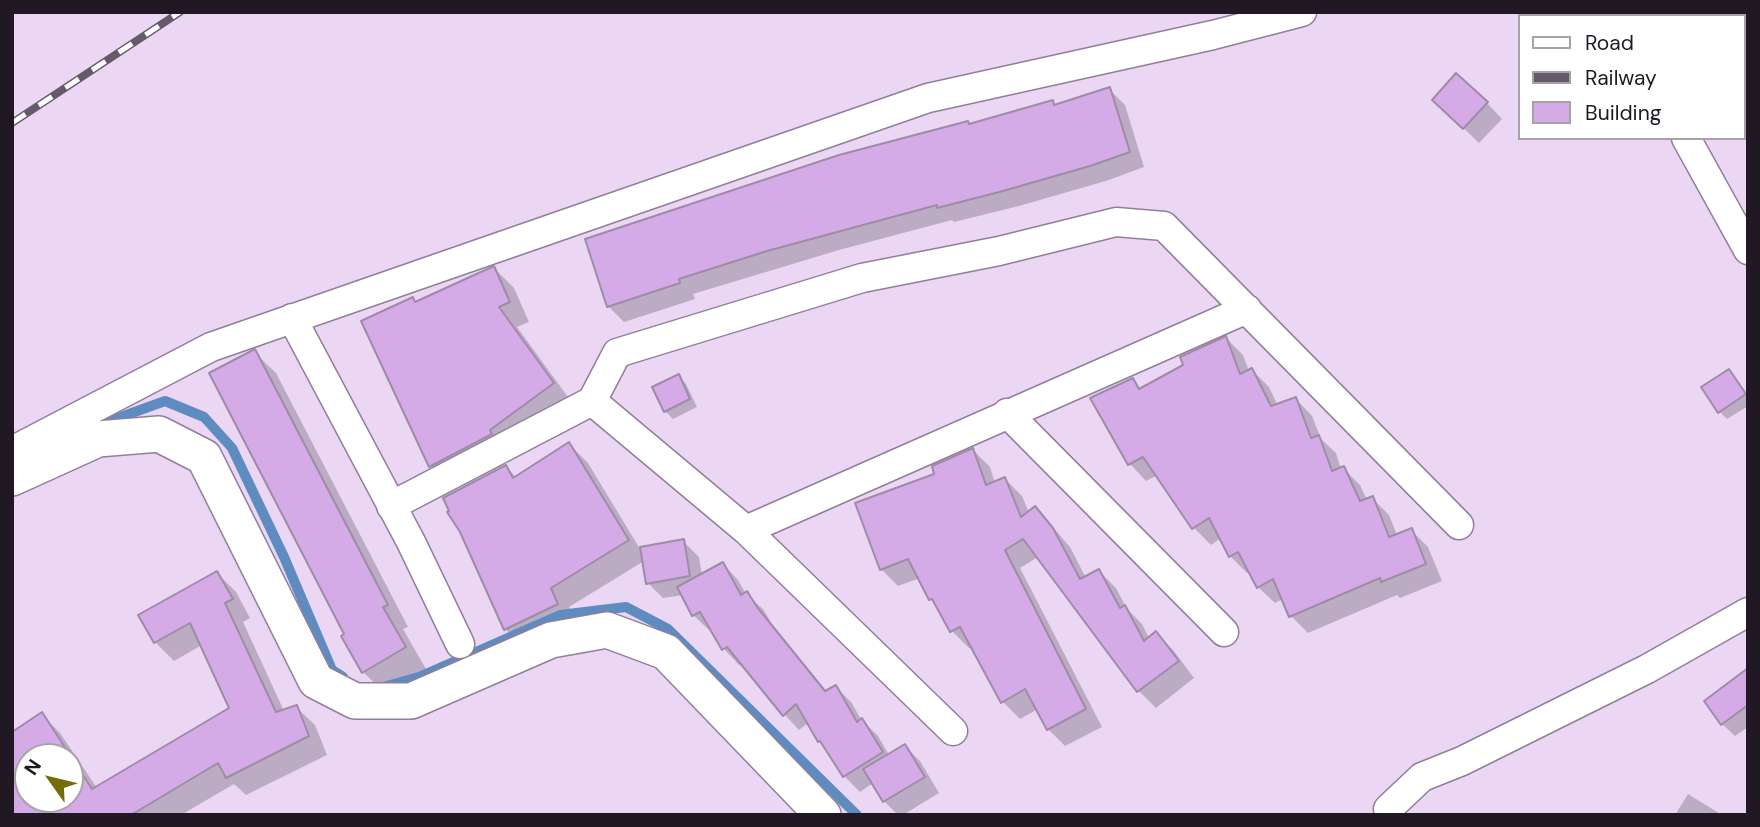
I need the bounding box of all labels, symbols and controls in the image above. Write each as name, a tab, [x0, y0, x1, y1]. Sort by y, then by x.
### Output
legend	[1518, 14, 1746, 140]
text: Road	[1585, 29, 1634, 57]
text: Railway	[1585, 64, 1657, 92]
text: Building	[1585, 99, 1661, 127]
north arrow	[14, 743, 84, 813]
text: N	[19, 754, 47, 780]

